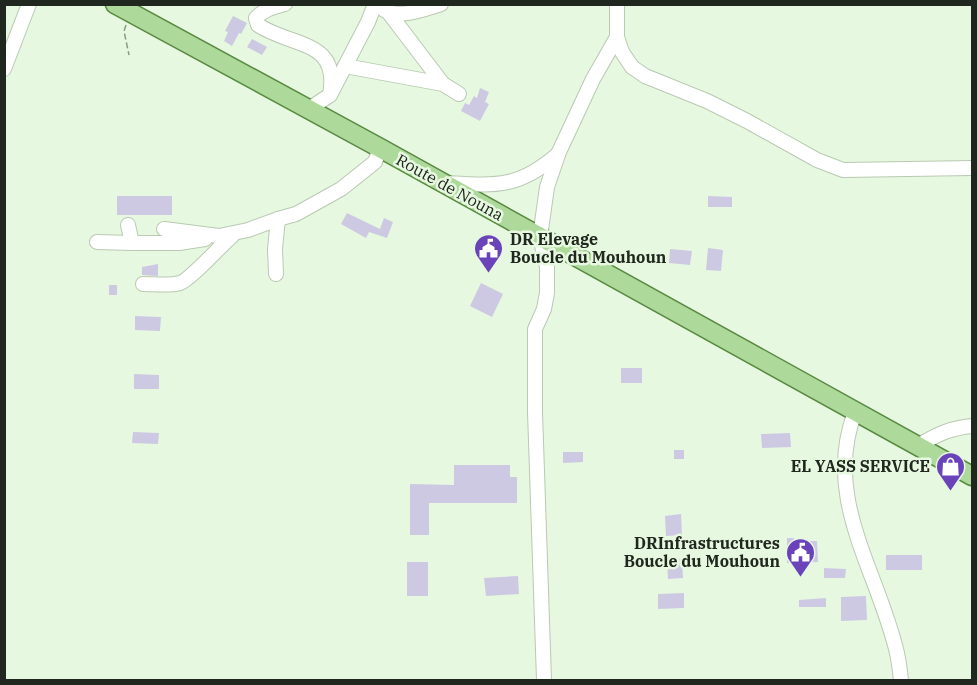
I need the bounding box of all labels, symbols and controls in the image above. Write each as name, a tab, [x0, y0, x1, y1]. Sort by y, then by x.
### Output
street label: Route de Nouna	[393, 149, 507, 225]
place label: DR Elevage Boucle du Mouhoun	[510, 229, 667, 267]
public building icon: DR Elevage Boucle du Mouhoun	[473, 232, 505, 274]
shop icon: EL YASS SERVICE	[935, 450, 967, 492]
place label: EL YASS SERVICE	[791, 456, 930, 476]
place label: DRInfrastructures Boucle du Mouhoun	[624, 533, 780, 571]
public building icon: DRInfrastructures Boucle du Mouhoun	[785, 536, 817, 578]

